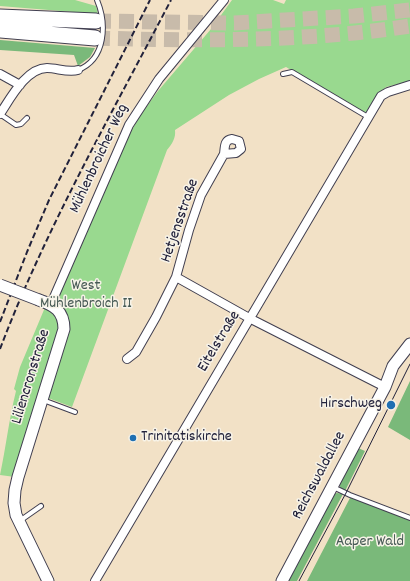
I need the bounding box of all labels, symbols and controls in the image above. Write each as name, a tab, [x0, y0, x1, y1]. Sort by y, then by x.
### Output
street label: Mühlenbroicher Weg	[66, 101, 134, 217]
street label: Hetjensstraße	[158, 177, 204, 265]
park label: West Mühlenbroich II	[40, 277, 132, 315]
street label: Eitelstraße	[194, 308, 246, 376]
street label: Liliencronstraße	[8, 327, 56, 427]
place label: Hirschweg	[320, 395, 382, 415]
marker: Hirschweg	[385, 399, 397, 411]
place label: Trinitatiskirche	[141, 428, 232, 448]
street label: Reichswaldallee	[289, 429, 351, 523]
marker: Trinitatiskirche	[128, 433, 138, 443]
park label: Aaper Wald	[336, 533, 404, 553]

